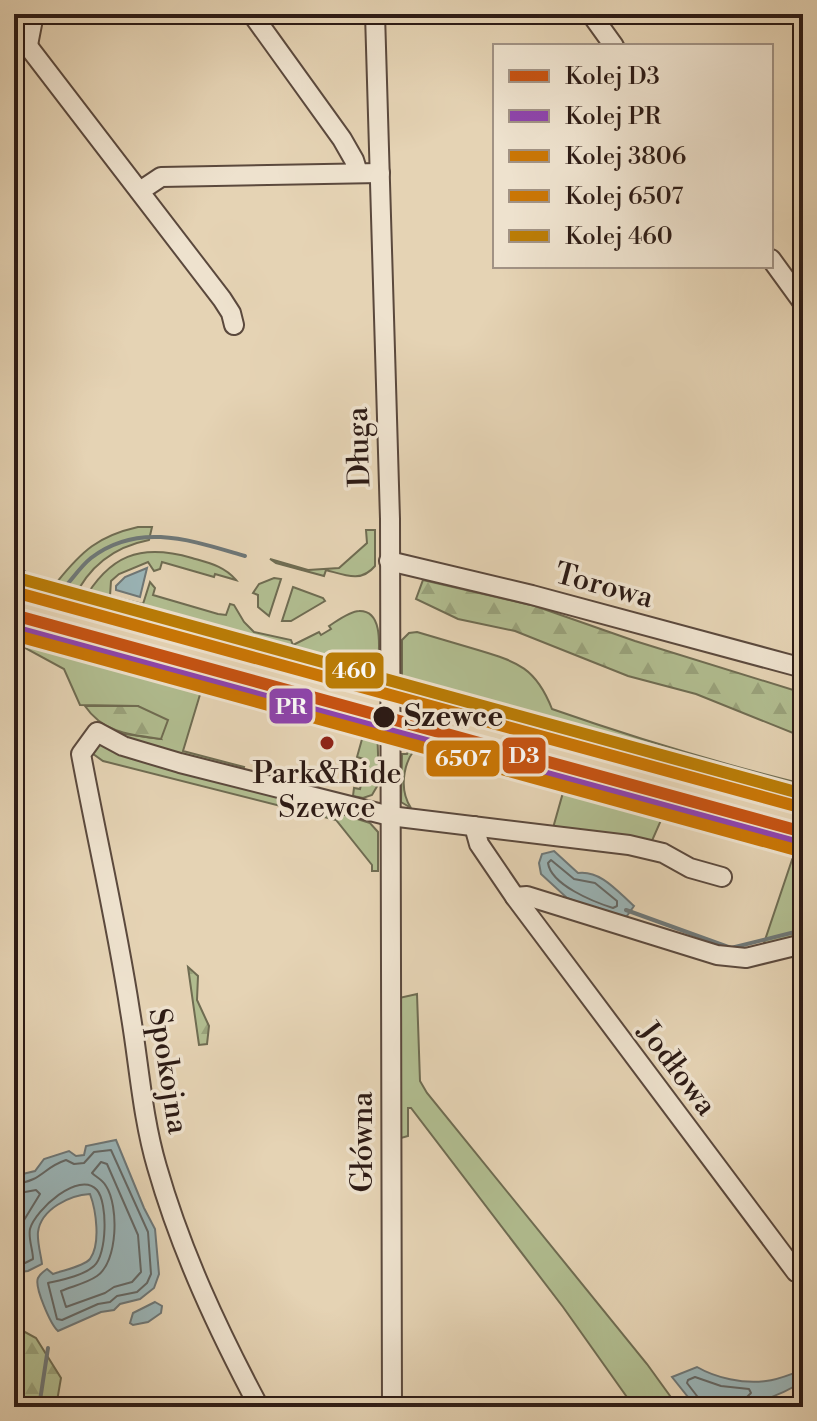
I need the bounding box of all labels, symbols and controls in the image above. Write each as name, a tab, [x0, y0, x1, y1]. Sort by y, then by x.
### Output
legend	[493, 44, 773, 268]
text: Kolej D3	[565, 62, 660, 92]
text: Kolej PR	[565, 102, 662, 132]
text: Kolej 3806	[565, 142, 686, 172]
text: Kolej 6507	[565, 182, 683, 212]
text: Kolej 460	[565, 222, 673, 252]
street label: Długa	[339, 406, 379, 488]
street label: Torowa	[551, 555, 658, 618]
line badge: 460	[324, 651, 385, 690]
text: 460	[332, 658, 376, 685]
line badge: PR	[268, 687, 314, 725]
text: PR	[275, 694, 308, 721]
place label: Szewce	[404, 698, 503, 736]
marker: Szewce	[371, 704, 397, 730]
marker: Park&Ride Szewce	[318, 734, 336, 752]
line badge: D3	[501, 736, 547, 775]
line badge: 6507	[425, 739, 501, 778]
text: D3	[509, 743, 539, 770]
text: 6507	[435, 746, 491, 773]
place label: Park&Ride Szewce	[252, 755, 402, 827]
street label: Spokojna	[139, 1006, 197, 1137]
street label: Jodłowa	[629, 1014, 725, 1124]
street label: Główna	[344, 1091, 382, 1193]

